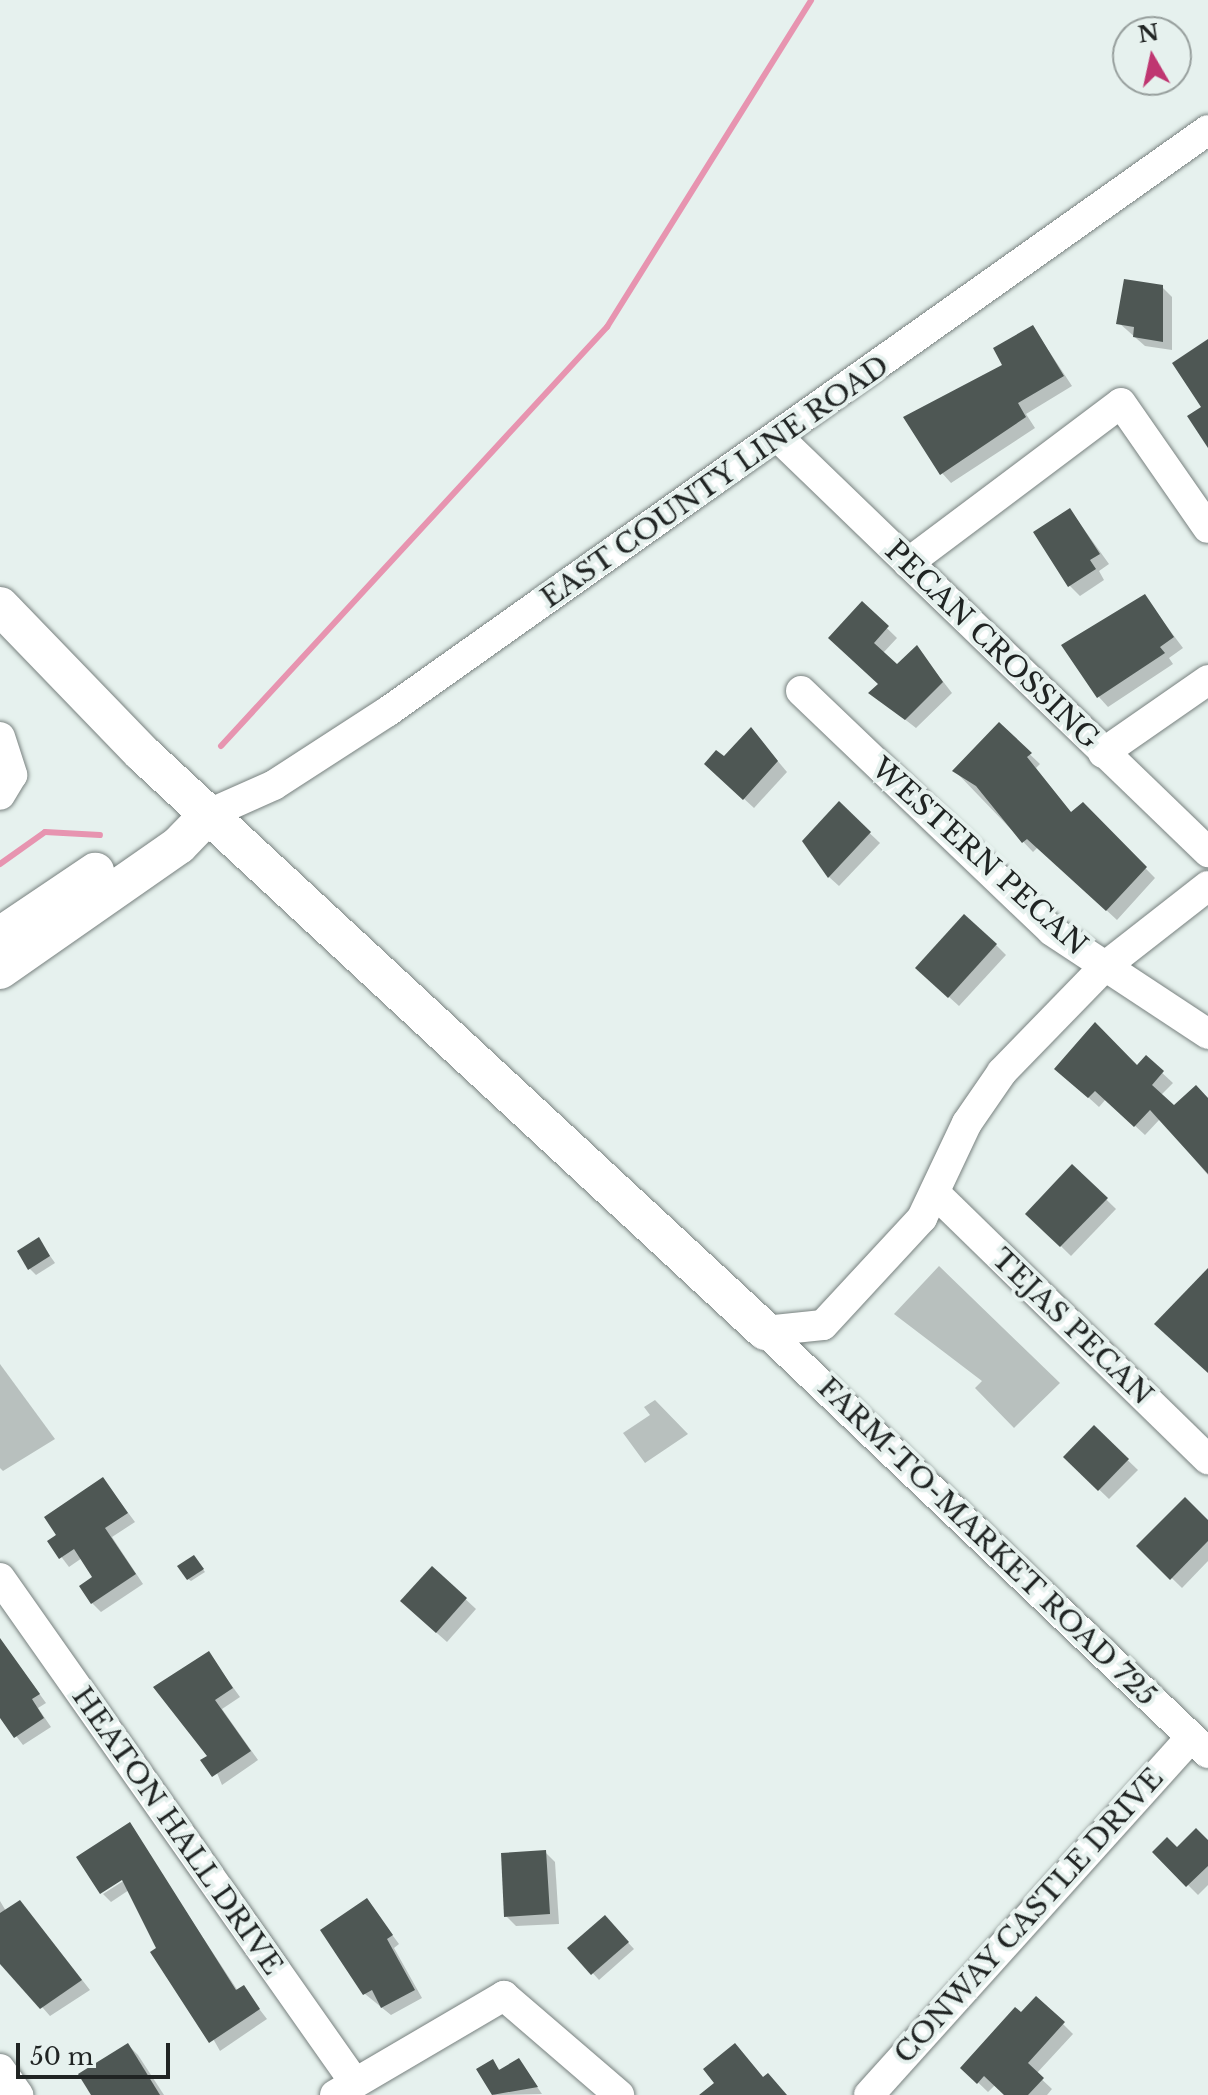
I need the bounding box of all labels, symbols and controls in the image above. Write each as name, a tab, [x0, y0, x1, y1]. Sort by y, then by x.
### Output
north arrow	[1112, 16, 1192, 96]
text: N	[1136, 19, 1161, 49]
street label: EAST COUNTY LINE ROAD	[534, 348, 896, 616]
street label: PECAN CROSSING	[878, 534, 1106, 756]
street label: WESTERN PECAN	[864, 751, 1094, 963]
street label: TEJAS PECAN	[985, 1242, 1159, 1412]
street label: FARM-TO-MARKET ROAD 725	[810, 1371, 1164, 1713]
street label: HEATON HALL DRIVE	[65, 1680, 289, 1982]
street label: CONWAY CASTLE DRIVE	[887, 1761, 1171, 2071]
scale bar	[20, 2027, 174, 2077]
text: 50 m	[30, 2042, 93, 2071]

